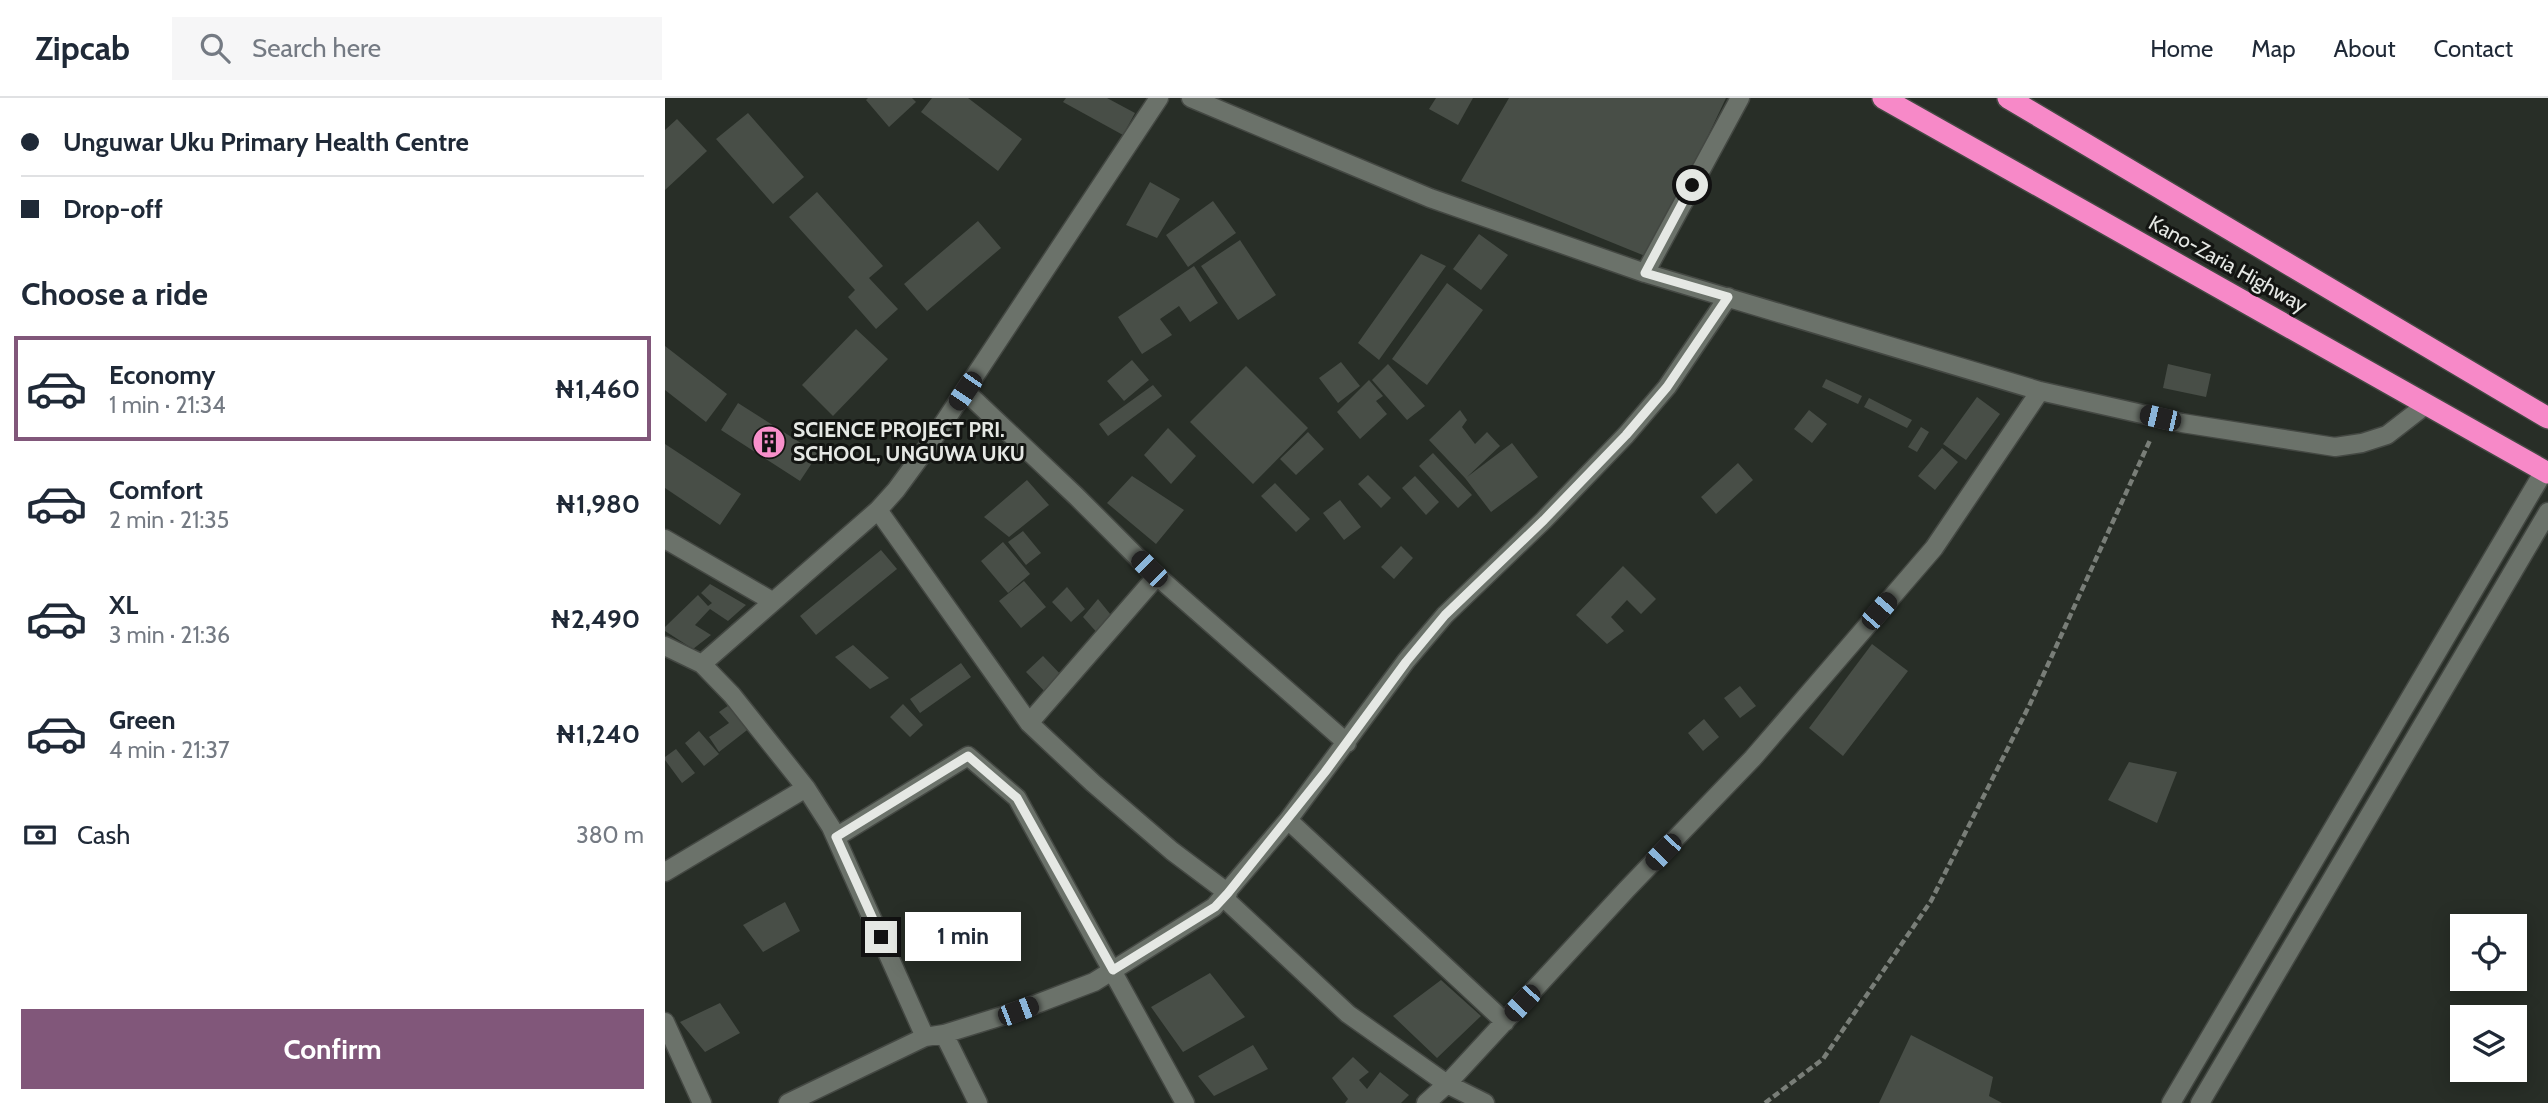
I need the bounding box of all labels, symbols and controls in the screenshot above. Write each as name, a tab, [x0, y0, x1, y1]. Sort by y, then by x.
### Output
search box	[172, 17, 662, 80]
text: Zipcab	[35, 28, 130, 68]
icon: search	[196, 29, 234, 67]
text: Search here	[252, 32, 381, 64]
text: Home	[2150, 34, 2213, 63]
text: Map	[2251, 34, 2296, 63]
text: About	[2334, 34, 2396, 63]
text: Contact	[2434, 34, 2513, 63]
text: Unguwar Uku Primary Health Centre	[63, 126, 469, 158]
route start	[1676, 169, 1708, 201]
text: Drop-off	[63, 193, 163, 225]
street label: Kano-Zaria Highway	[2145, 210, 2312, 318]
text: Choose a ride	[21, 274, 208, 313]
icon: car	[25, 357, 88, 420]
text: Economy	[109, 359, 215, 391]
car	[945, 368, 986, 414]
text: ₦1,460	[554, 373, 640, 405]
text: 1 min · 21:34	[109, 391, 225, 419]
car	[2138, 403, 2183, 433]
place label: SCIENCE PROJECT PRI. SCHOOL, UNGUWA UKU	[793, 417, 1025, 466]
building icon: SCIENCE PROJECT PRI. SCHOOL, UNGUWA UKU	[750, 423, 788, 461]
icon: car	[25, 472, 88, 535]
text: Comfort	[109, 474, 203, 506]
text: ₦1,980	[555, 488, 640, 520]
text: 2 min · 21:35	[109, 506, 229, 534]
car	[1127, 547, 1172, 591]
icon: car	[25, 587, 88, 650]
car	[1858, 588, 1901, 634]
text: XL	[109, 589, 138, 621]
text: ₦2,490	[550, 603, 640, 635]
text: 3 min · 21:36	[109, 621, 230, 649]
icon: car	[25, 702, 88, 765]
text: Green	[109, 704, 176, 736]
text: ₦1,240	[555, 718, 640, 750]
text: 4 min · 21:37	[109, 736, 230, 764]
icon: cash	[21, 816, 59, 854]
text: Cash	[77, 819, 130, 851]
text: 380 m	[576, 821, 644, 849]
car	[1641, 830, 1686, 874]
callout: 1 min	[906, 912, 1021, 962]
map controls	[2450, 914, 2527, 1082]
button: locate	[2450, 914, 2527, 991]
route end	[865, 921, 897, 953]
text: 1 min	[937, 922, 989, 950]
car	[1500, 980, 1545, 1026]
car	[995, 994, 1042, 1028]
button: layers	[2450, 1005, 2527, 1082]
button: Confirm	[21, 1009, 644, 1089]

